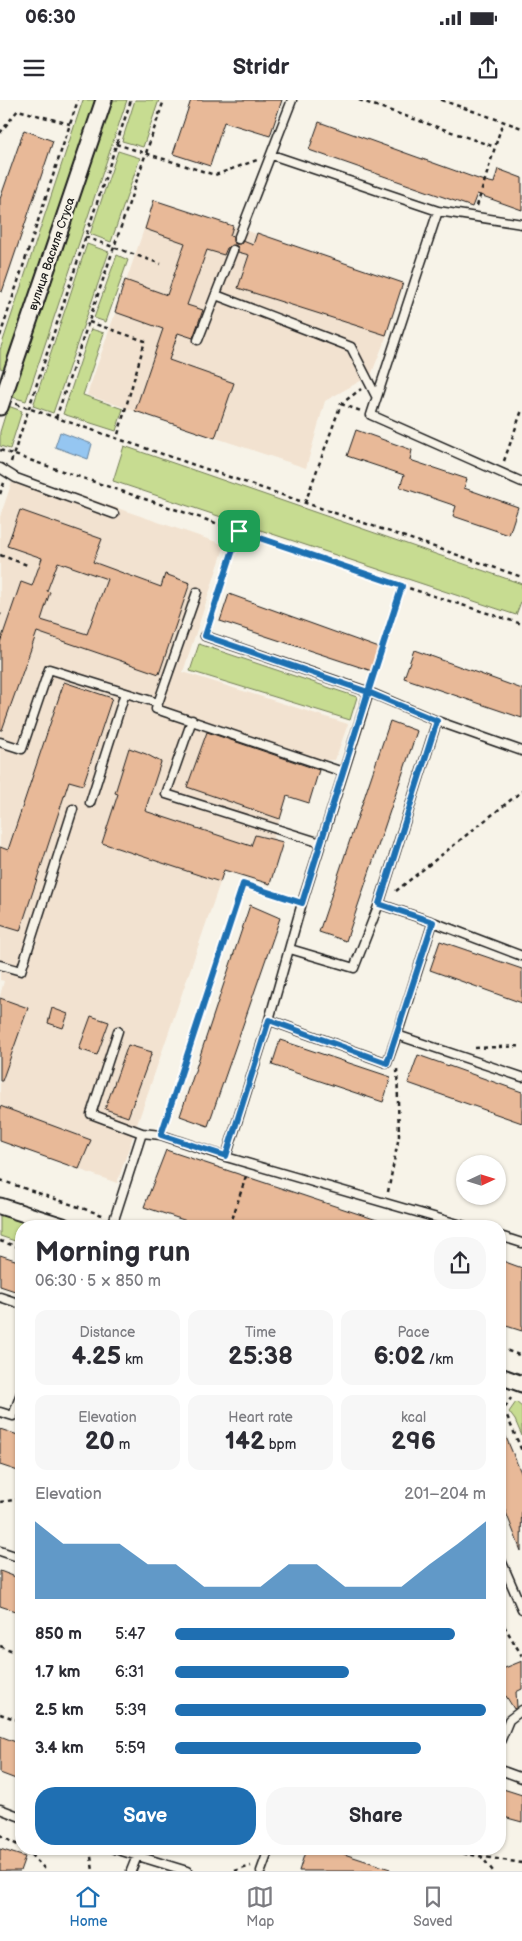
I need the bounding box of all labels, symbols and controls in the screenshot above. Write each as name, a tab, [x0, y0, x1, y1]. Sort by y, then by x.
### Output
text: 06:30	[25, 6, 76, 29]
icon: menu	[20, 54, 48, 82]
text: Stridr	[233, 54, 289, 81]
icon: share	[474, 54, 502, 82]
street label: вулиця Василя Стуса	[26, 196, 78, 312]
pin	[218, 510, 260, 552]
icon: arrive	[225, 517, 253, 545]
north arrow	[456, 1155, 506, 1205]
map controls	[456, 1155, 506, 1205]
text: Morning run	[35, 1236, 190, 1269]
button: share	[434, 1237, 486, 1289]
text: 06:30 · 5 × 850 m	[35, 1272, 161, 1291]
text: Distance	[80, 1324, 135, 1341]
text: Time	[245, 1324, 276, 1341]
text: Pace	[398, 1324, 429, 1341]
text: 4.25	[72, 1341, 121, 1372]
text: 25:38	[228, 1341, 293, 1372]
text: 6:02	[373, 1341, 425, 1372]
text: km	[121, 1351, 143, 1368]
text: /km	[425, 1351, 454, 1368]
text: Elevation	[78, 1409, 137, 1426]
text: Heart rate	[228, 1409, 293, 1426]
text: kcal	[401, 1409, 426, 1426]
text: 20	[85, 1426, 115, 1457]
text: 142	[225, 1426, 265, 1457]
text: 296	[391, 1426, 436, 1457]
text: m	[115, 1436, 130, 1453]
text: bpm	[265, 1436, 296, 1453]
text: Elevation	[35, 1485, 102, 1504]
text: 201–204 m	[404, 1485, 486, 1504]
text: 850 m	[35, 1625, 82, 1644]
text: 5:47	[115, 1625, 145, 1644]
text: 1.7 km	[35, 1663, 80, 1682]
text: 6:31	[115, 1663, 144, 1682]
text: 2.5 km	[35, 1701, 84, 1720]
text: 5:39	[115, 1701, 147, 1720]
text: 3.4 km	[35, 1739, 84, 1758]
text: 5:59	[115, 1739, 146, 1758]
button: Save	[35, 1787, 256, 1845]
button: Share	[266, 1787, 486, 1845]
tab: Home	[69, 1883, 107, 1930]
tab: Map	[246, 1883, 274, 1930]
tab: Saved	[413, 1883, 453, 1930]

